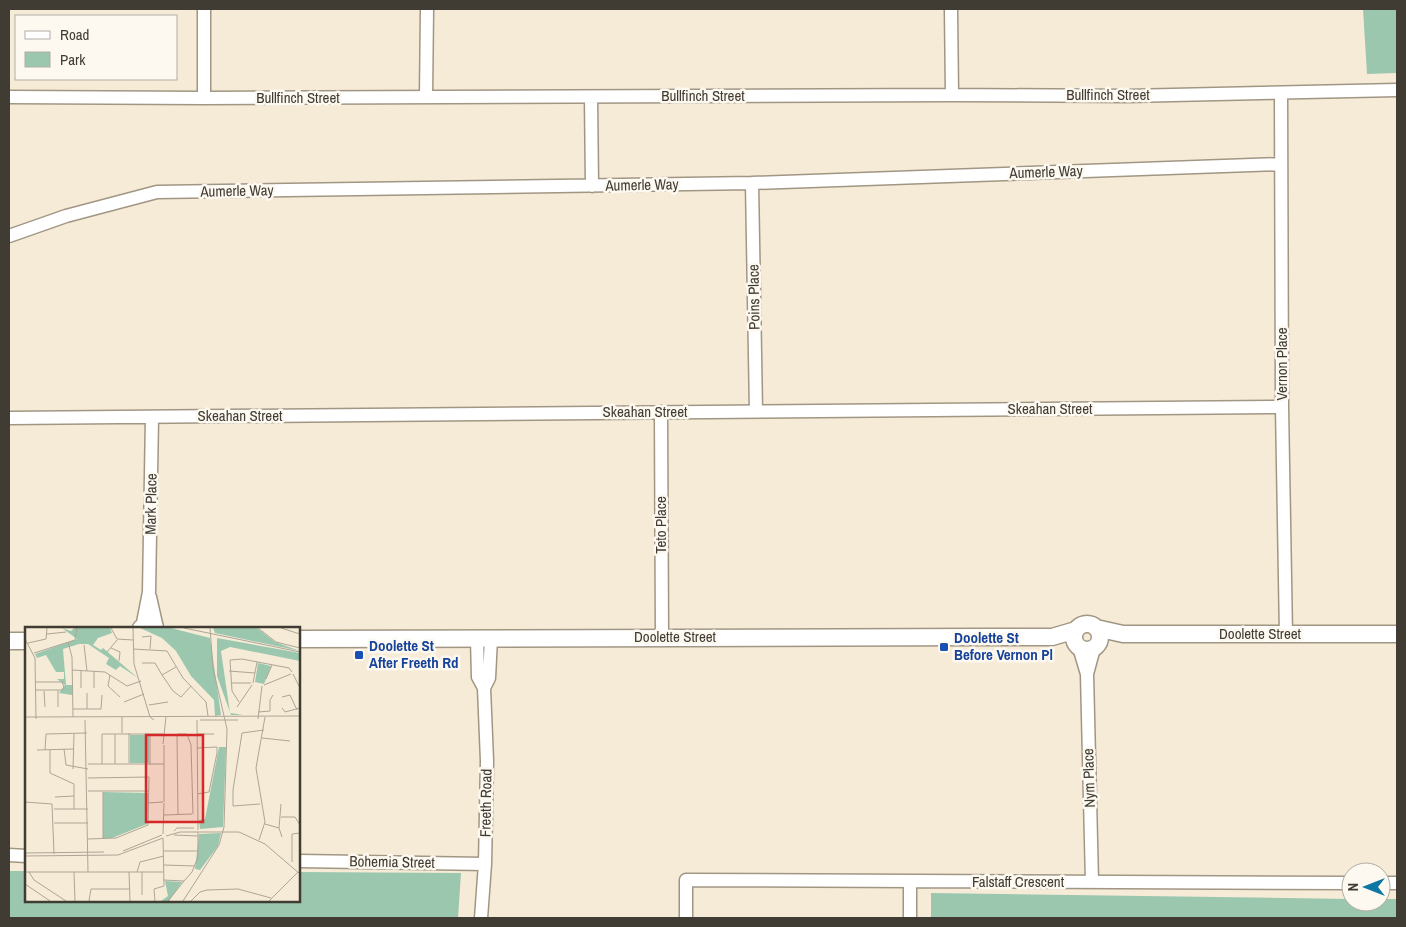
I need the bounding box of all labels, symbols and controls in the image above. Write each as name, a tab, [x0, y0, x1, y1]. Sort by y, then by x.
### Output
legend	[15, 15, 178, 80]
text: Road	[60, 24, 89, 45]
text: Park	[60, 49, 86, 70]
street label: Bullfinch Street	[1066, 84, 1150, 105]
street label: Bullfinch Street	[661, 85, 745, 106]
street label: Bullfinch Street	[256, 87, 340, 108]
street label: Aumerle Way	[1008, 160, 1084, 183]
street label: Aumerle Way	[604, 173, 680, 196]
street label: Aumerle Way	[199, 179, 275, 202]
street label: Poins Place	[742, 264, 765, 330]
street label: Vernon Place	[1271, 327, 1292, 401]
street label: Skeahan Street	[1008, 398, 1093, 419]
street label: Skeahan Street	[603, 401, 688, 422]
street label: Skeahan Street	[198, 405, 283, 426]
street label: Mark Place	[139, 473, 162, 535]
street label: Teto Place	[650, 496, 671, 554]
street label: Doolette Street	[1219, 623, 1302, 644]
street label: Doolette Street	[634, 626, 717, 647]
inset map	[25, 627, 300, 902]
place label: Doolette St Before Vernon Pl	[954, 627, 1053, 665]
place label: Doolette St After Freeth Rd	[369, 635, 459, 673]
marker: Doolette St Before Vernon Pl	[938, 641, 950, 653]
marker: Doolette St After Freeth Rd	[353, 649, 365, 661]
street label: Nym Place	[1077, 748, 1100, 808]
street label: Freeth Road	[474, 769, 497, 837]
street label: Bohemia Street	[349, 850, 435, 873]
north arrow	[1341, 862, 1391, 912]
street label: Falstaff Crescent	[972, 871, 1065, 892]
text: N	[1344, 883, 1362, 891]

